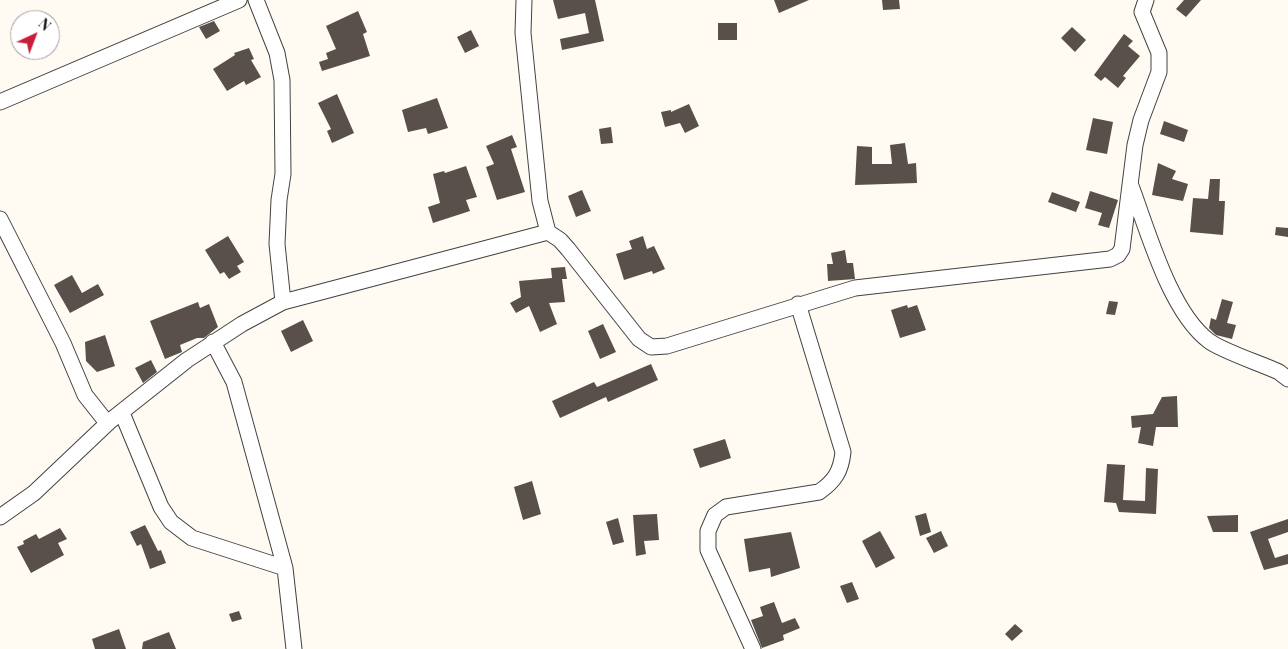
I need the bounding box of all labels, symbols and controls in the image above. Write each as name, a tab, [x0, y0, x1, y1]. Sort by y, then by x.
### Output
north arrow	[10, 10, 60, 60]
text: N	[35, 14, 55, 35]

